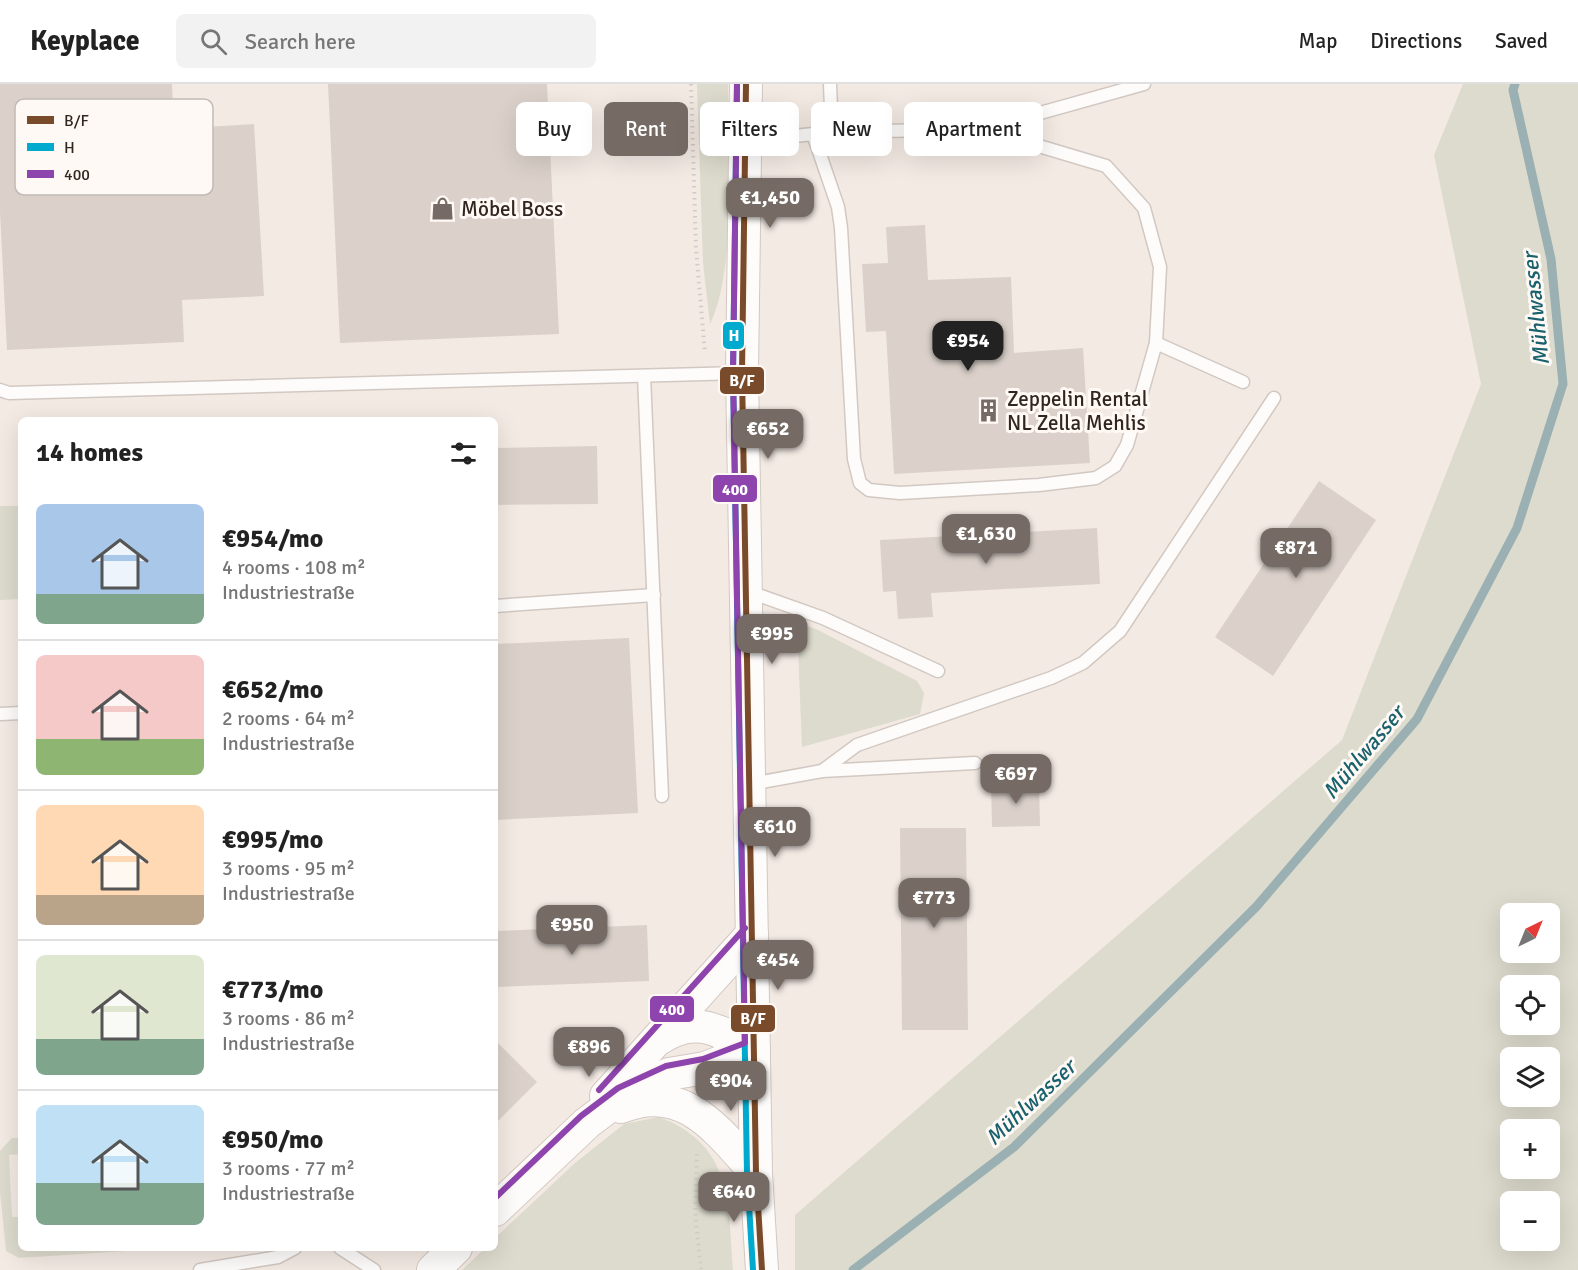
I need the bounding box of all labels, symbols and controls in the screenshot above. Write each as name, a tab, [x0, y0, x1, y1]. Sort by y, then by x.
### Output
search box	[176, 14, 596, 68]
text: Keyplace	[30, 24, 140, 58]
icon: search	[197, 25, 230, 58]
text: Search here	[245, 28, 356, 55]
text: Map	[1299, 28, 1337, 54]
text: Directions	[1370, 28, 1462, 54]
text: Saved	[1495, 28, 1548, 54]
legend	[15, 99, 213, 195]
chip: Buy	[516, 102, 592, 156]
chip: Rent	[604, 102, 688, 156]
chip: Filters	[700, 102, 799, 156]
chip: New	[811, 102, 892, 156]
chip: Apartment	[904, 102, 1043, 156]
text: B/F	[64, 111, 89, 131]
text: H	[64, 138, 75, 158]
text: 400	[64, 165, 90, 185]
pin: €1,450	[721, 178, 819, 229]
text: €1,450	[740, 185, 800, 210]
shop icon: Möbel Boss	[430, 196, 456, 222]
place label: Möbel Boss	[461, 196, 563, 222]
water label: Mühlwasser	[1516, 248, 1555, 367]
line badge: H	[722, 321, 745, 350]
pin: €954	[932, 321, 1004, 372]
text: H	[729, 326, 739, 346]
text: €954	[946, 328, 990, 353]
line badge: B/F	[719, 366, 765, 395]
text: B/F	[729, 371, 755, 391]
place label: Zeppelin Rental NL Zella Mehlis	[1007, 386, 1148, 436]
building icon: Zeppelin Rental NL Zella Mehlis	[976, 398, 1002, 424]
pin: €652	[732, 409, 804, 460]
text: €652	[746, 416, 790, 441]
text: 14 homes	[36, 437, 143, 469]
icon: filters	[447, 437, 480, 470]
line badge: 400	[712, 474, 758, 503]
text: 400	[722, 480, 748, 500]
pin: €1,630	[937, 514, 1035, 565]
text: €1,630	[956, 521, 1016, 546]
text: €954/mo	[222, 523, 323, 555]
icon: home	[84, 528, 156, 600]
pin: €871	[1260, 528, 1332, 579]
text: €871	[1274, 535, 1318, 560]
text: 4 rooms · 108 m²	[222, 555, 366, 580]
text: Industriestraße	[222, 580, 355, 605]
pin: €995	[736, 614, 808, 665]
text: €995	[750, 621, 794, 646]
text: €652/mo	[222, 674, 323, 706]
icon: home	[84, 679, 156, 751]
water label: Mühlwasser	[1317, 698, 1412, 804]
text: 2 rooms · 64 m²	[222, 706, 355, 731]
text: Industriestraße	[222, 731, 355, 756]
pin: €697	[980, 754, 1052, 805]
text: €697	[994, 761, 1038, 786]
pin: €610	[739, 807, 811, 858]
text: €610	[753, 814, 797, 839]
text: €995/mo	[222, 824, 323, 856]
icon: home	[84, 829, 156, 901]
text: 3 rooms · 95 m²	[222, 856, 355, 881]
pin: €773	[898, 878, 970, 929]
text: Industriestraße	[222, 881, 355, 906]
text: €773	[912, 885, 956, 910]
north arrow	[1500, 903, 1560, 963]
map controls	[1500, 903, 1560, 1251]
pin: €950	[536, 905, 608, 956]
text: €950	[550, 912, 594, 937]
pin: €454	[742, 940, 814, 991]
text: €454	[756, 947, 800, 972]
text: €773/mo	[222, 974, 323, 1006]
button: locate	[1500, 975, 1560, 1035]
icon: home	[84, 979, 156, 1051]
line badge: 400	[649, 995, 695, 1023]
text: 400	[659, 1000, 685, 1020]
line badge: B/F	[730, 1004, 776, 1033]
text: 3 rooms · 86 m²	[222, 1006, 355, 1031]
text: B/F	[740, 1009, 766, 1029]
pin: €896	[553, 1027, 625, 1078]
text: Industriestraße	[222, 1031, 355, 1056]
text: €896	[567, 1034, 611, 1059]
button: layers	[1500, 1047, 1560, 1107]
water label: Mühlwasser	[980, 1052, 1083, 1151]
pin: €904	[695, 1061, 767, 1112]
text: €904	[709, 1068, 753, 1093]
button: +	[1500, 1119, 1560, 1179]
text: €950/mo	[222, 1124, 323, 1156]
icon: home	[84, 1129, 156, 1201]
text: 3 rooms · 77 m²	[222, 1156, 355, 1181]
pin: €640	[698, 1172, 770, 1223]
text: €640	[712, 1179, 756, 1204]
text: Industriestraße	[222, 1181, 355, 1206]
button: −	[1500, 1191, 1560, 1251]

